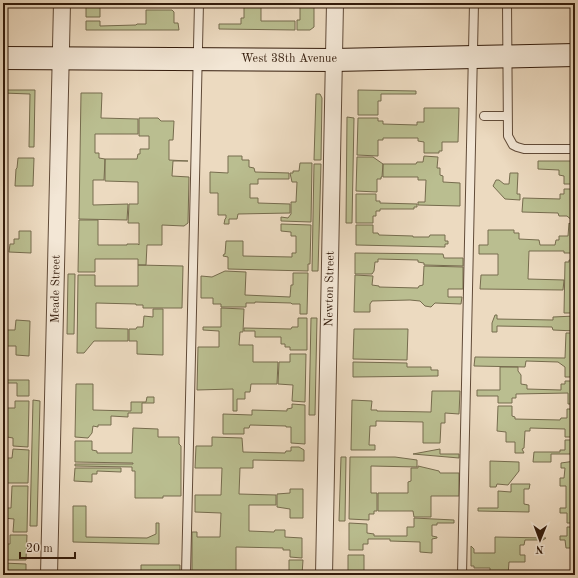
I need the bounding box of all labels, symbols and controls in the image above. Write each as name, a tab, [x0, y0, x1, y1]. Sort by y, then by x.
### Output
street label: West 38th Avenue	[241, 53, 338, 65]
street label: Newton Street	[323, 251, 337, 327]
street label: Meade Street	[49, 255, 63, 323]
north arrow	[520, 520, 560, 560]
scale bar	[20, 534, 75, 560]
text: 20 m	[26, 543, 53, 555]
text: N	[535, 543, 544, 554]

